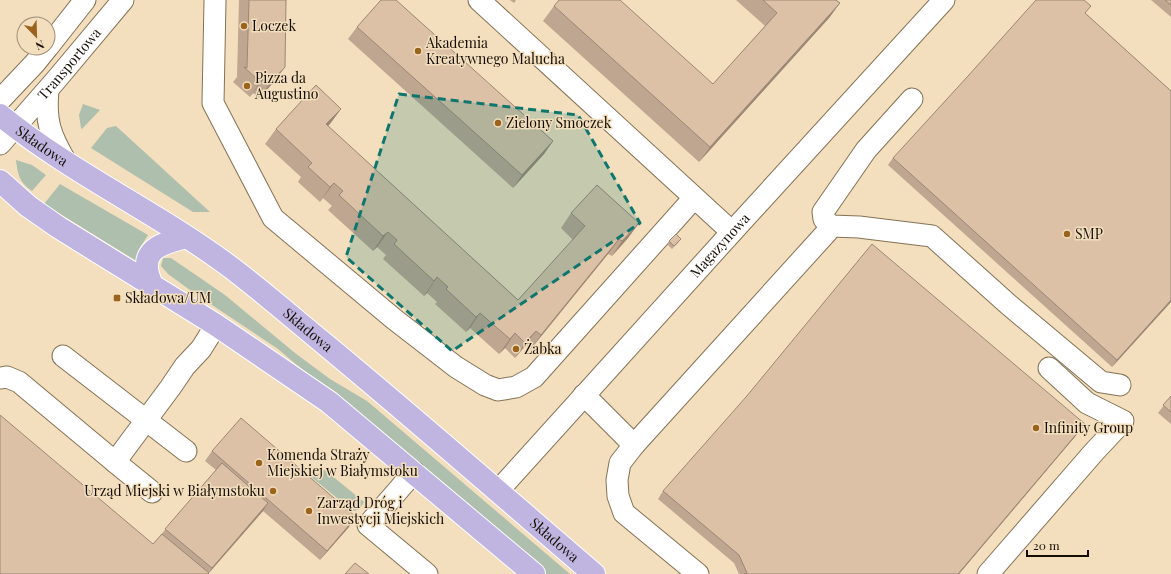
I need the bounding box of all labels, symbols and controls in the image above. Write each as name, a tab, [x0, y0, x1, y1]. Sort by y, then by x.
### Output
north arrow	[16, 16, 56, 56]
place label: Loczek	[252, 16, 296, 35]
marker: Loczek	[239, 21, 249, 31]
street label: Transportowa	[33, 23, 105, 104]
place label: Akademia Kreatywnego Malucha	[425, 33, 565, 68]
text: N	[33, 37, 47, 54]
marker: Akademia Kreatywnego Malucha	[413, 46, 423, 56]
place label: Pizza da Augustino	[254, 68, 319, 103]
marker: Pizza da Augustino	[242, 81, 252, 91]
place label: Zielony Smoczek	[506, 113, 612, 132]
marker: Zielony Smoczek	[493, 118, 503, 128]
street label: Składowa	[12, 121, 72, 170]
street label: Magazynowa	[685, 209, 754, 281]
place label: SMP	[1075, 224, 1103, 243]
marker: SMP	[1062, 229, 1072, 239]
place label: Składowa/UM	[125, 288, 211, 307]
marker: Składowa/UM	[112, 293, 122, 303]
street label: Składowa	[279, 303, 337, 356]
place label: Żabka	[524, 339, 562, 358]
marker: Żabka	[511, 344, 521, 354]
place label: Infinity Group	[1044, 418, 1133, 437]
marker: Infinity Group	[1031, 423, 1041, 433]
place label: Komenda Straży Miejskiej w Białymstoku	[267, 445, 418, 480]
marker: Komenda Straży Miejskiej w Białymstoku	[254, 458, 264, 468]
place label: Urząd Miejski w Białymstoku	[84, 481, 265, 500]
marker: Urząd Miejski w Białymstoku	[268, 486, 278, 496]
place label: Zarząd Dróg i Inwestycji Miejskich	[317, 493, 445, 528]
marker: Zarząd Dróg i Inwestycji Miejskich	[304, 506, 314, 516]
street label: Składowa	[526, 513, 583, 566]
scale bar	[1027, 532, 1088, 558]
text: 20 m	[1033, 537, 1060, 553]

